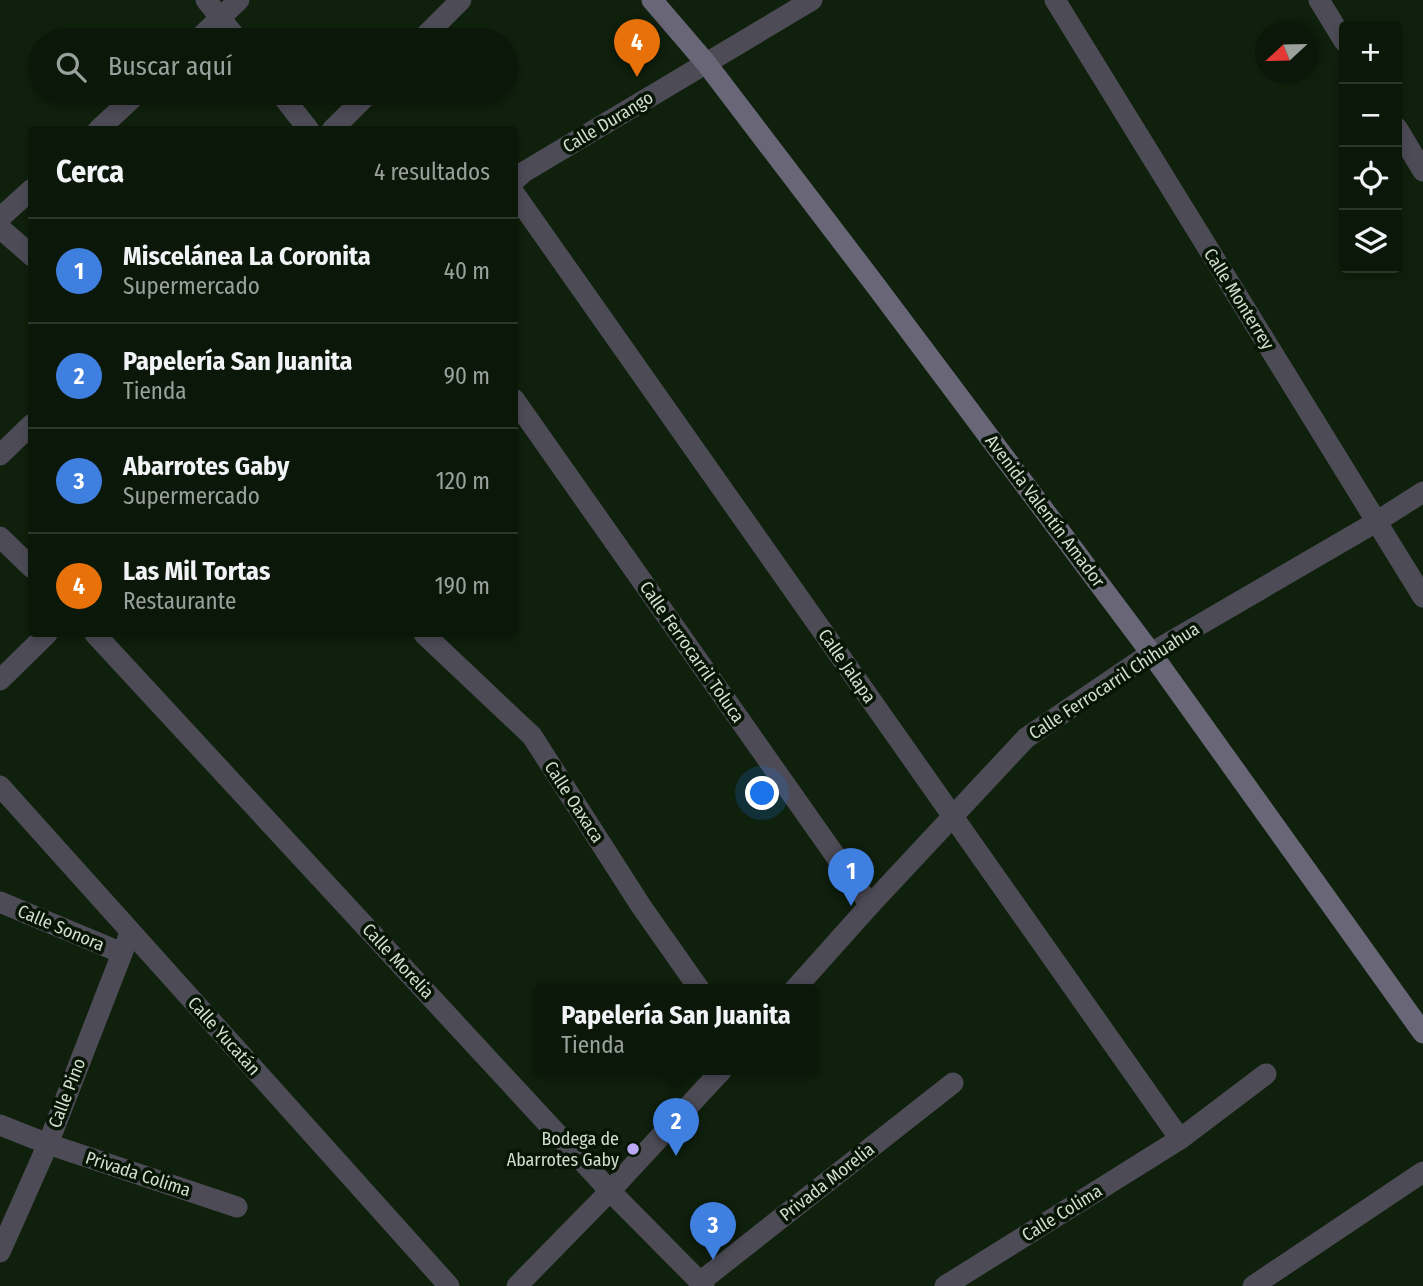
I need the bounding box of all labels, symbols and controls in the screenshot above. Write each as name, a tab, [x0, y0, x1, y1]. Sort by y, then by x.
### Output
pin: 4	[614, 19, 660, 77]
north arrow	[1255, 21, 1318, 84]
map controls	[1339, 21, 1402, 273]
button: +	[1339, 21, 1402, 84]
search box	[28, 28, 518, 105]
icon: search	[52, 48, 90, 86]
text: Buscar aquí	[108, 51, 233, 82]
button: −	[1339, 84, 1402, 147]
street label: Calle Durango	[559, 86, 657, 158]
button: locate	[1339, 147, 1402, 210]
text: Cerca	[56, 154, 124, 190]
text: 4 resultados	[374, 158, 490, 186]
button: layers	[1339, 210, 1402, 273]
text: Miscelánea La Coronita	[123, 241, 371, 272]
street label: Calle Monterrey	[1199, 244, 1279, 354]
text: 1	[74, 257, 84, 285]
text: 40 m	[444, 257, 490, 285]
text: Supermercado	[123, 272, 260, 300]
text: Papelería San Juanita	[123, 346, 352, 377]
text: 2	[74, 362, 84, 390]
text: 90 m	[444, 362, 490, 390]
text: Tienda	[123, 377, 187, 405]
street label: Avenida Valentín Amador	[981, 431, 1110, 592]
text: Abarrotes Gaby	[123, 451, 289, 482]
text: 3	[74, 467, 84, 495]
text: 120 m	[436, 467, 490, 495]
text: Supermercado	[123, 482, 260, 510]
text: Las Mil Tortas	[123, 556, 270, 587]
text: 4	[73, 572, 85, 600]
text: 190 m	[435, 572, 490, 600]
street label: Calle Ferrocarril Toluca	[635, 577, 749, 727]
text: Restaurante	[123, 587, 236, 615]
street label: Calle Ferrocarril Chihuahua	[1025, 618, 1203, 744]
street label: Calle Jalapa	[813, 625, 881, 707]
street label: Calle Oaxaca	[539, 757, 609, 847]
your location	[745, 776, 779, 810]
pin: 1	[828, 848, 874, 906]
street label: Calle Sonora	[14, 900, 108, 956]
street label: Calle Morelia	[357, 919, 439, 1003]
popup	[534, 984, 818, 1075]
street label: Calle Yucatán	[183, 992, 265, 1080]
text: Papelería San Juanita	[561, 1000, 791, 1031]
text: Tienda	[561, 1031, 625, 1059]
street label: Calle Pino	[44, 1055, 90, 1131]
pin: 2	[653, 1098, 699, 1156]
place label: Bodega de Abarrotes Gaby	[507, 1128, 619, 1171]
street label: Privada Morelia	[775, 1138, 879, 1226]
marker: Bodega de Abarrotes Gaby	[625, 1141, 641, 1157]
street label: Privada Colima	[83, 1147, 194, 1201]
street label: Calle Colima	[1018, 1180, 1106, 1246]
pin: 3	[690, 1202, 736, 1260]

